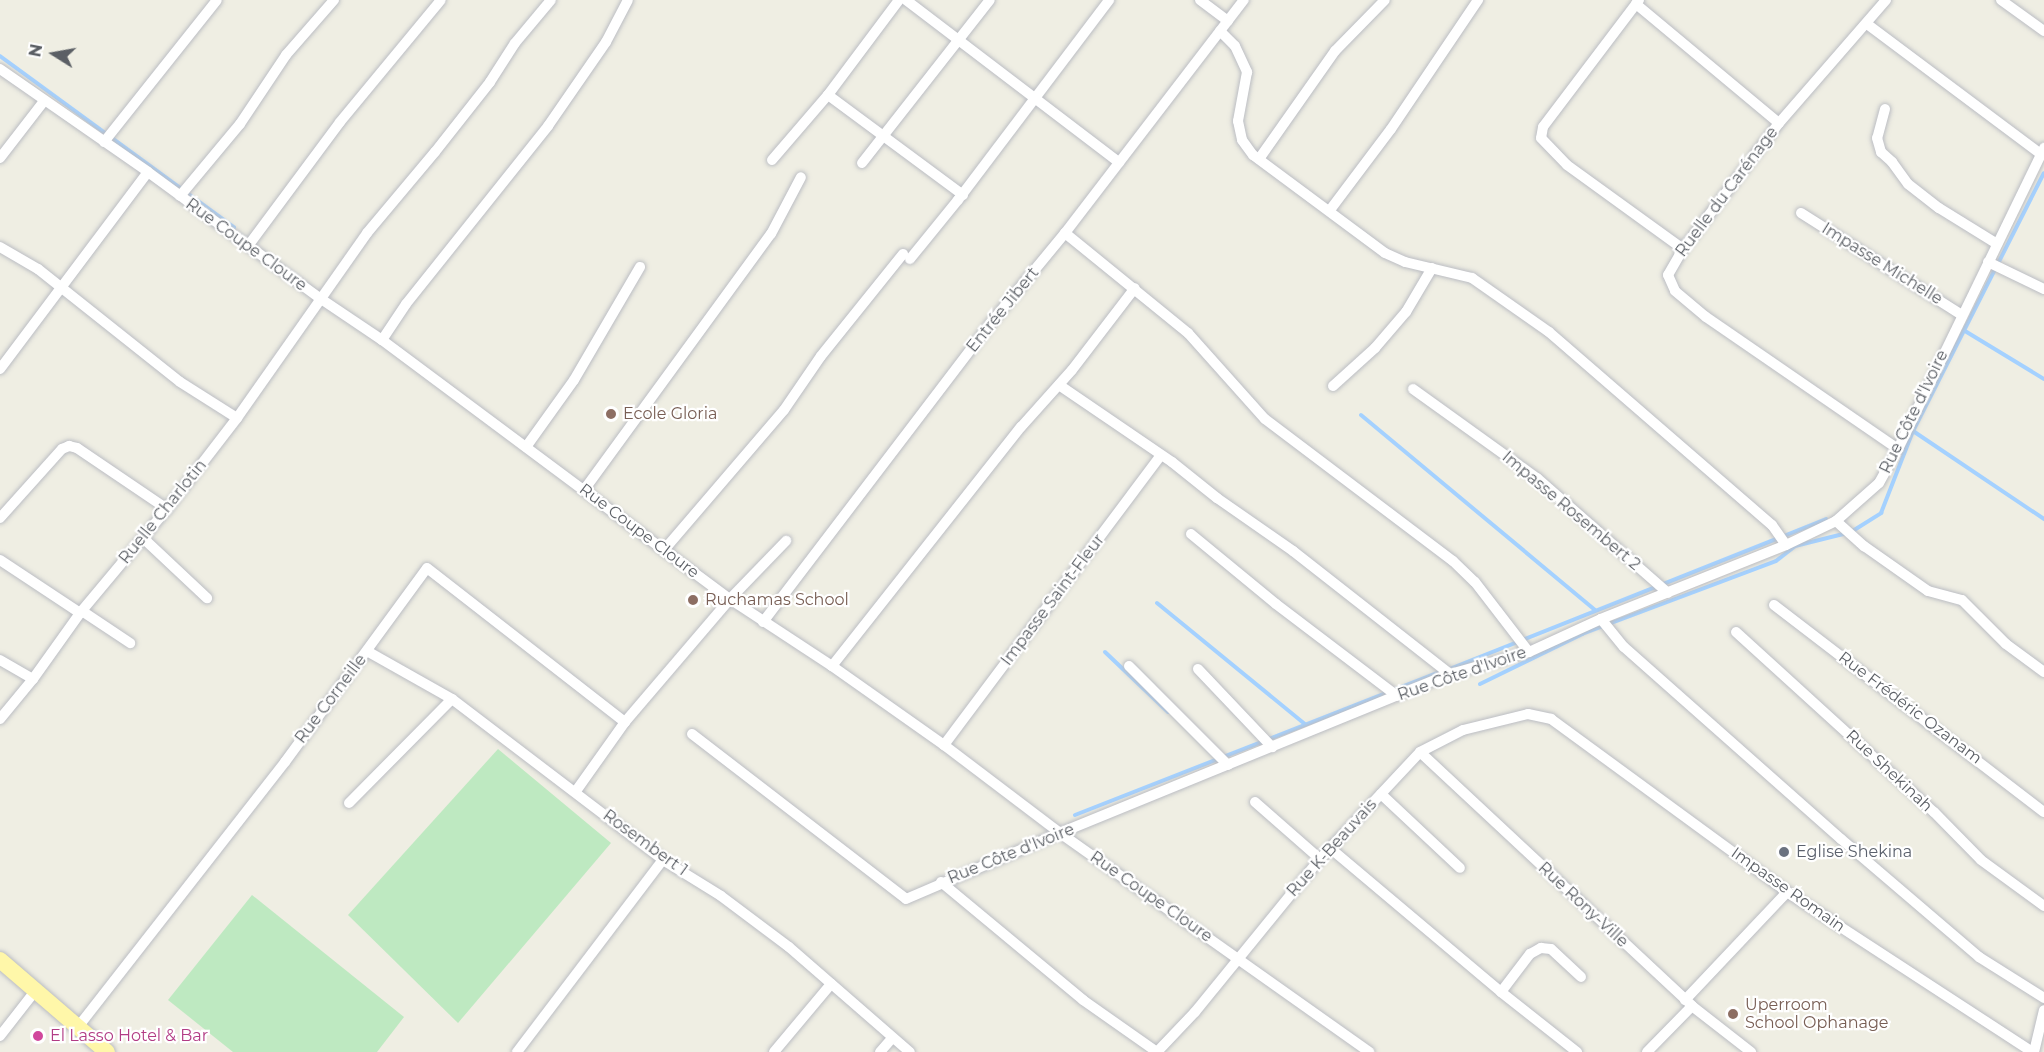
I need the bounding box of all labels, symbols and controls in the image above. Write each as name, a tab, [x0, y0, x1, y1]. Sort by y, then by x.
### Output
north arrow	[24, 24, 84, 84]
text: N	[25, 42, 46, 59]
street label: Ruelle du Carénage	[1672, 123, 1782, 261]
street label: Rue Coupe Cloure	[182, 195, 310, 295]
street label: Impasse Michelle	[1818, 219, 1946, 309]
street label: Entrée Jibert	[963, 264, 1043, 356]
street label: Rue Côte d'Ivoire	[1876, 347, 1952, 477]
place label: Ecole Gloria	[623, 404, 717, 424]
marker: Ecole Gloria	[604, 407, 618, 421]
street label: Impasse Rosembert 2	[1498, 448, 1644, 574]
street label: Ruelle Charlotin	[115, 456, 211, 568]
street label: Rue Coupe Cloure	[575, 480, 703, 582]
street label: Impasse Saint-Fleur	[997, 530, 1109, 670]
place label: Ruchamas School	[705, 590, 849, 610]
marker: Ruchamas School	[686, 593, 700, 607]
street label: Rue Côte d'Ivoire	[1395, 643, 1529, 705]
street label: Rue Frédéric Ozanam	[1835, 648, 1985, 768]
street label: Rue Corneille	[291, 651, 371, 747]
street label: Rue Shekinah	[1842, 726, 1936, 816]
street label: Rue K-Beauvais	[1283, 795, 1381, 901]
street label: Rosembert 1	[599, 806, 691, 880]
street label: Rue Côte d'Ivoire	[945, 820, 1077, 888]
place label: Eglise Shekina	[1796, 842, 1912, 862]
street label: Impasse Romain	[1727, 844, 1849, 936]
marker: Eglise Shekina	[1777, 845, 1791, 859]
street label: Rue Coupe Cloure	[1086, 848, 1216, 946]
street label: Rue Rony-Ville	[1534, 858, 1632, 952]
place label: Uperroom School Ophanage	[1745, 995, 1889, 1033]
marker: Uperroom School Ophanage	[1726, 1007, 1740, 1021]
place label: El Lasso Hotel & Bar	[50, 1026, 208, 1046]
marker: El Lasso Hotel & Bar	[31, 1029, 45, 1043]

